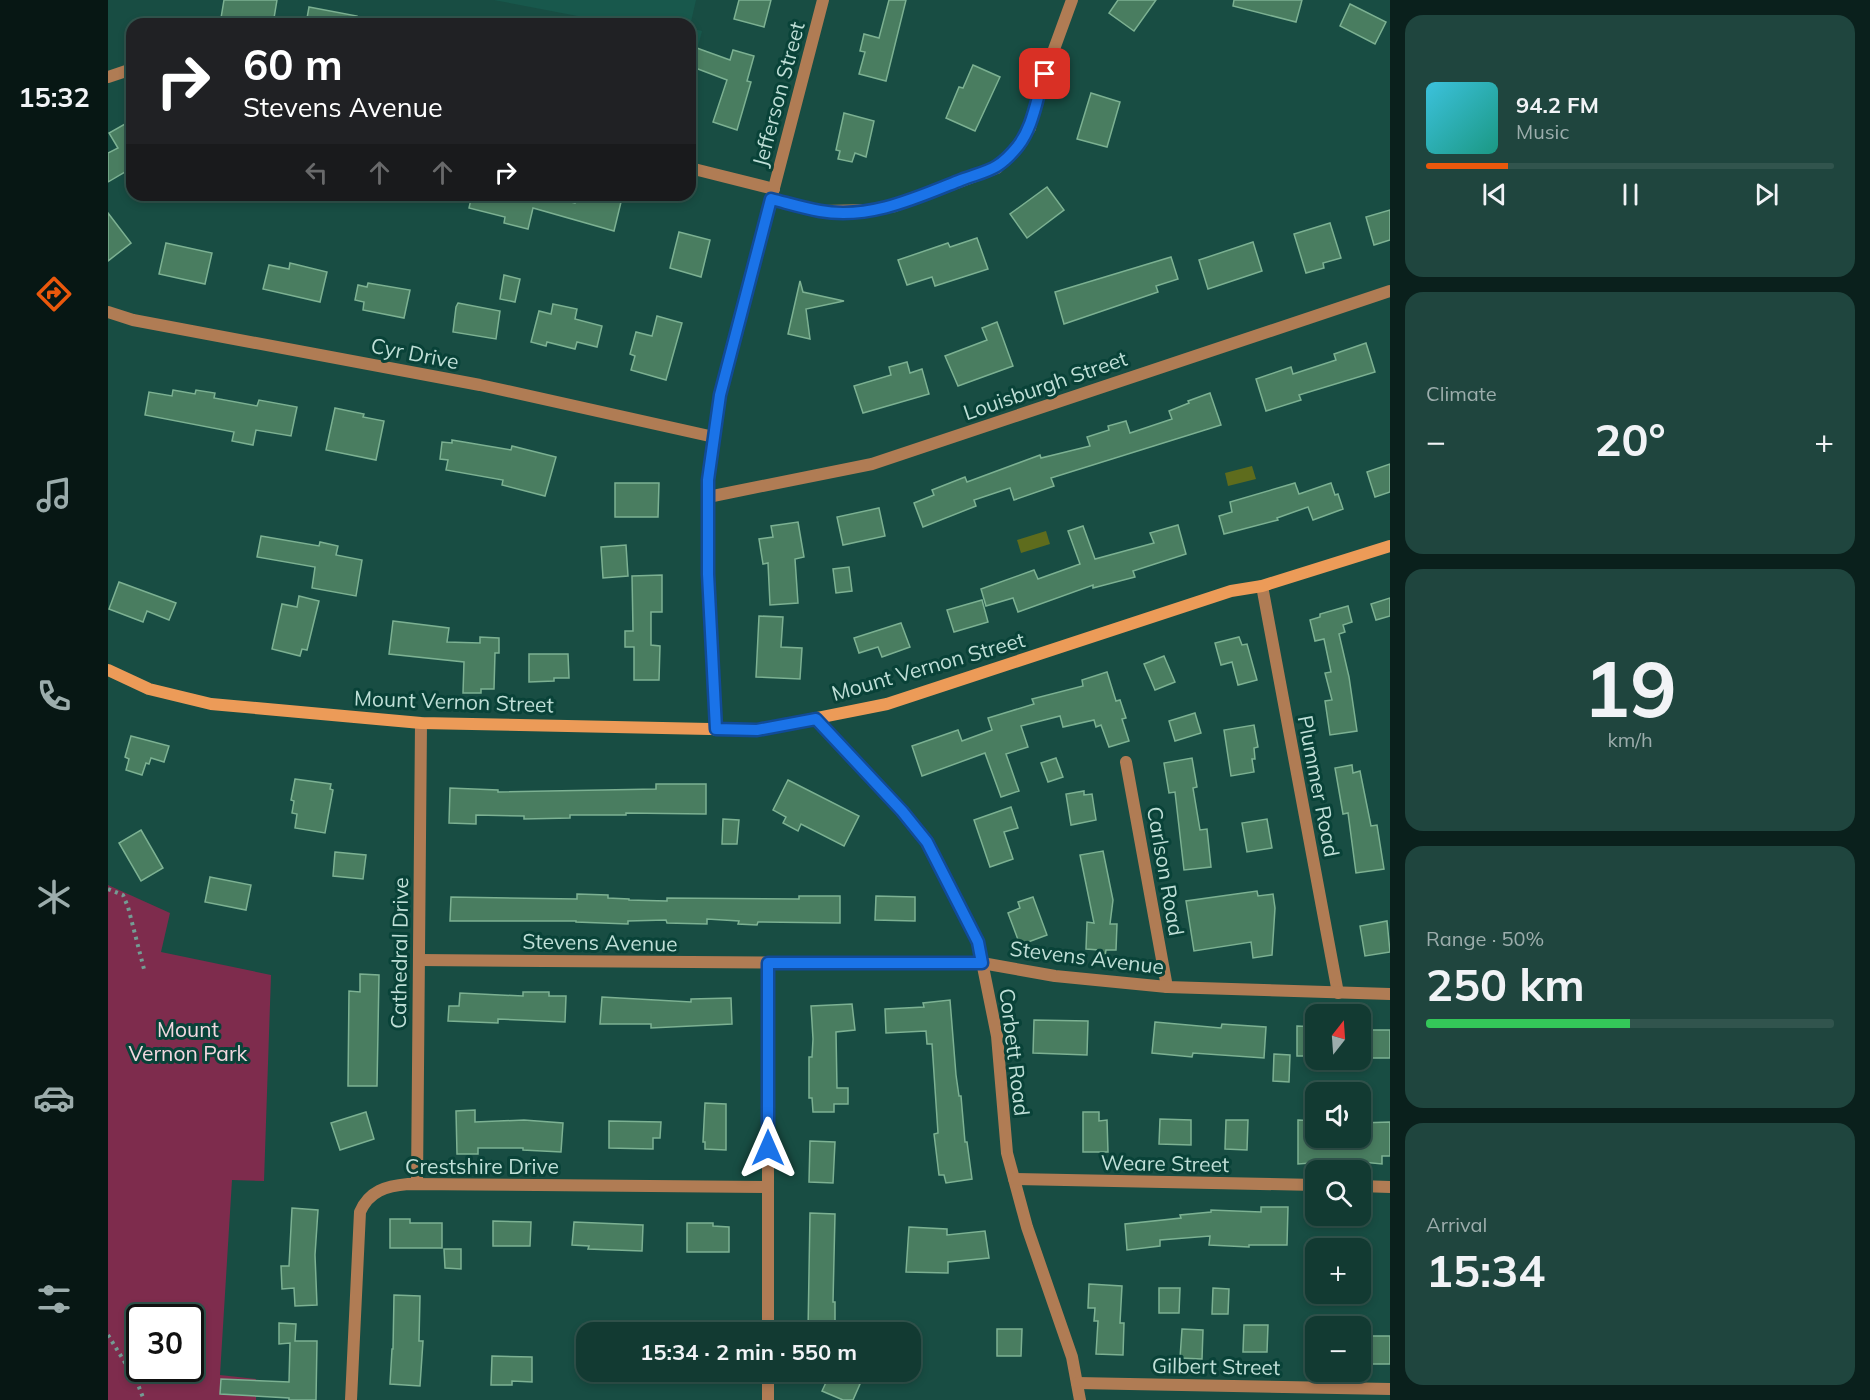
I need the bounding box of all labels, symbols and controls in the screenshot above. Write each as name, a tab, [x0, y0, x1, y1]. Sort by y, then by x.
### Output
street label: Jefferson Street	[746, 19, 810, 169]
text: 60 m	[243, 38, 343, 91]
icon: right	[144, 42, 222, 120]
pin	[1019, 48, 1070, 99]
icon: arrive	[1028, 57, 1061, 90]
text: 15:32	[18, 80, 90, 114]
text: Stevens Avenue	[243, 90, 443, 124]
text: 94.2 FM	[1516, 91, 1599, 119]
text: Music	[1516, 119, 1569, 144]
icon: left	[300, 156, 333, 189]
icon: ahead	[363, 156, 396, 189]
icon: ahead	[426, 156, 459, 189]
icon: right	[489, 156, 522, 189]
icon: previous	[1478, 178, 1511, 211]
icon: pause	[1614, 178, 1647, 211]
icon: next	[1750, 178, 1783, 211]
icon: directions	[33, 273, 75, 315]
street label: Cyr Drive	[369, 332, 461, 374]
street label: Louisburgh Street	[960, 345, 1130, 425]
text: Climate	[1426, 381, 1497, 406]
text: 20°	[1594, 411, 1666, 467]
text: −	[1426, 420, 1446, 461]
text: +	[1814, 420, 1834, 461]
icon: music	[33, 474, 75, 516]
street label: Mount Vernon Street	[828, 626, 1028, 706]
text: 19	[1583, 639, 1677, 737]
icon: phone	[33, 675, 75, 717]
street label: Mount Vernon Street	[354, 685, 554, 717]
street label: Plummer Road	[1293, 713, 1345, 859]
text: km/h	[1607, 727, 1653, 752]
street label: Carlson Road	[1142, 804, 1190, 938]
icon: climate	[33, 876, 75, 918]
street label: Cathedral Drive	[385, 877, 413, 1029]
text: Range · 50%	[1426, 926, 1544, 951]
street label: Stevens Avenue	[522, 928, 678, 956]
street label: Stevens Avenue	[1008, 935, 1166, 979]
text: 250 km	[1426, 956, 1585, 1012]
street label: Corbett Road	[994, 987, 1036, 1117]
north arrow	[1305, 1004, 1371, 1070]
map controls	[1305, 1004, 1371, 1382]
park label: Mount Vernon Park	[129, 1016, 248, 1066]
icon: car	[33, 1077, 75, 1119]
button: sound	[1305, 1082, 1371, 1148]
position arrow	[736, 1116, 800, 1180]
street label: Weare Street	[1100, 1149, 1230, 1177]
street label: Crestshire Drive	[405, 1153, 559, 1179]
button: search	[1305, 1160, 1371, 1226]
text: Arrival	[1426, 1212, 1487, 1237]
button: +	[1305, 1238, 1371, 1304]
text: 15:34	[1426, 1242, 1545, 1298]
icon: filters	[33, 1278, 75, 1320]
speed limit sign: 30	[126, 1304, 204, 1382]
button: −	[1305, 1316, 1371, 1382]
text: 15:34 · 2 min · 550 m	[640, 1338, 857, 1366]
street label: Gilbert Street	[1152, 1352, 1280, 1380]

